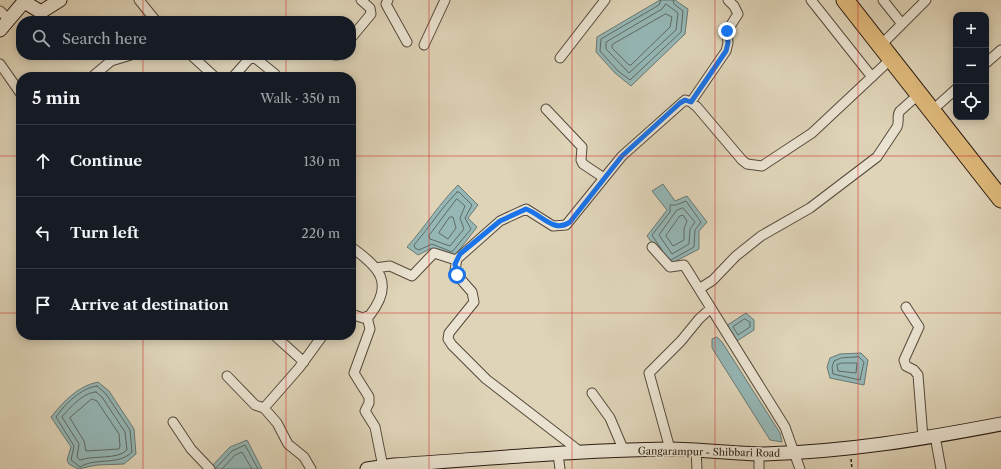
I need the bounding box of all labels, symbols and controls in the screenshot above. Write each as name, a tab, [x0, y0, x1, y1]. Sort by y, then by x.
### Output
map controls	[953, 12, 989, 120]
button: +	[953, 12, 989, 48]
search box	[16, 16, 356, 60]
route end	[718, 22, 736, 40]
icon: search	[30, 27, 52, 49]
text: Search here	[62, 29, 147, 48]
button: −	[953, 48, 989, 84]
button: locate	[953, 84, 989, 120]
text: 5 min	[32, 88, 80, 108]
text: Walk · 350 m	[260, 90, 340, 106]
icon: ahead	[32, 150, 54, 172]
text: Continue	[70, 151, 142, 170]
text: 130 m	[304, 153, 340, 169]
icon: left	[32, 222, 54, 244]
text: Turn left	[70, 223, 139, 242]
text: 220 m	[301, 225, 340, 241]
route start	[448, 266, 466, 284]
icon: arrive	[32, 294, 54, 316]
text: Arrive at destination	[70, 295, 229, 314]
street label: Gangarampur - Shibbari Road	[638, 444, 780, 460]

